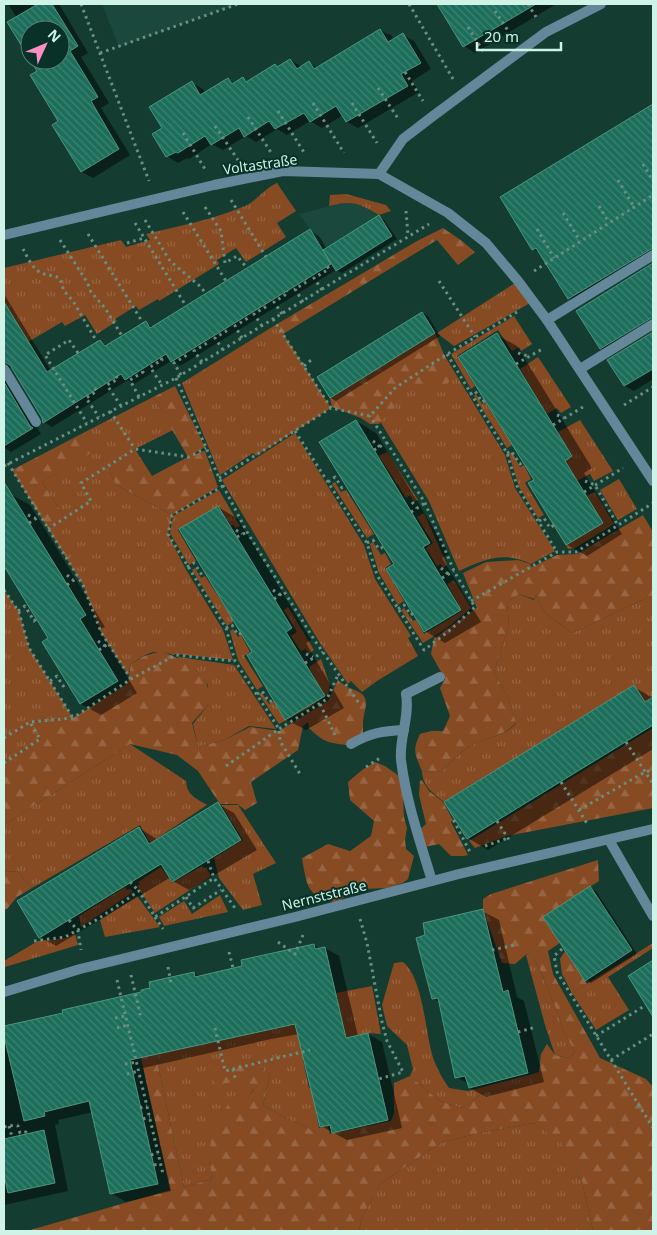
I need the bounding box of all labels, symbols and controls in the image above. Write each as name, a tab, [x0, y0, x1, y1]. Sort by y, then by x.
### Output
north arrow	[20, 20, 70, 70]
scale bar	[477, 20, 561, 52]
text: N	[44, 25, 66, 46]
text: 20 m	[484, 26, 519, 46]
street label: Voltastraße	[222, 149, 299, 179]
street label: Nernststraße	[280, 875, 368, 915]

